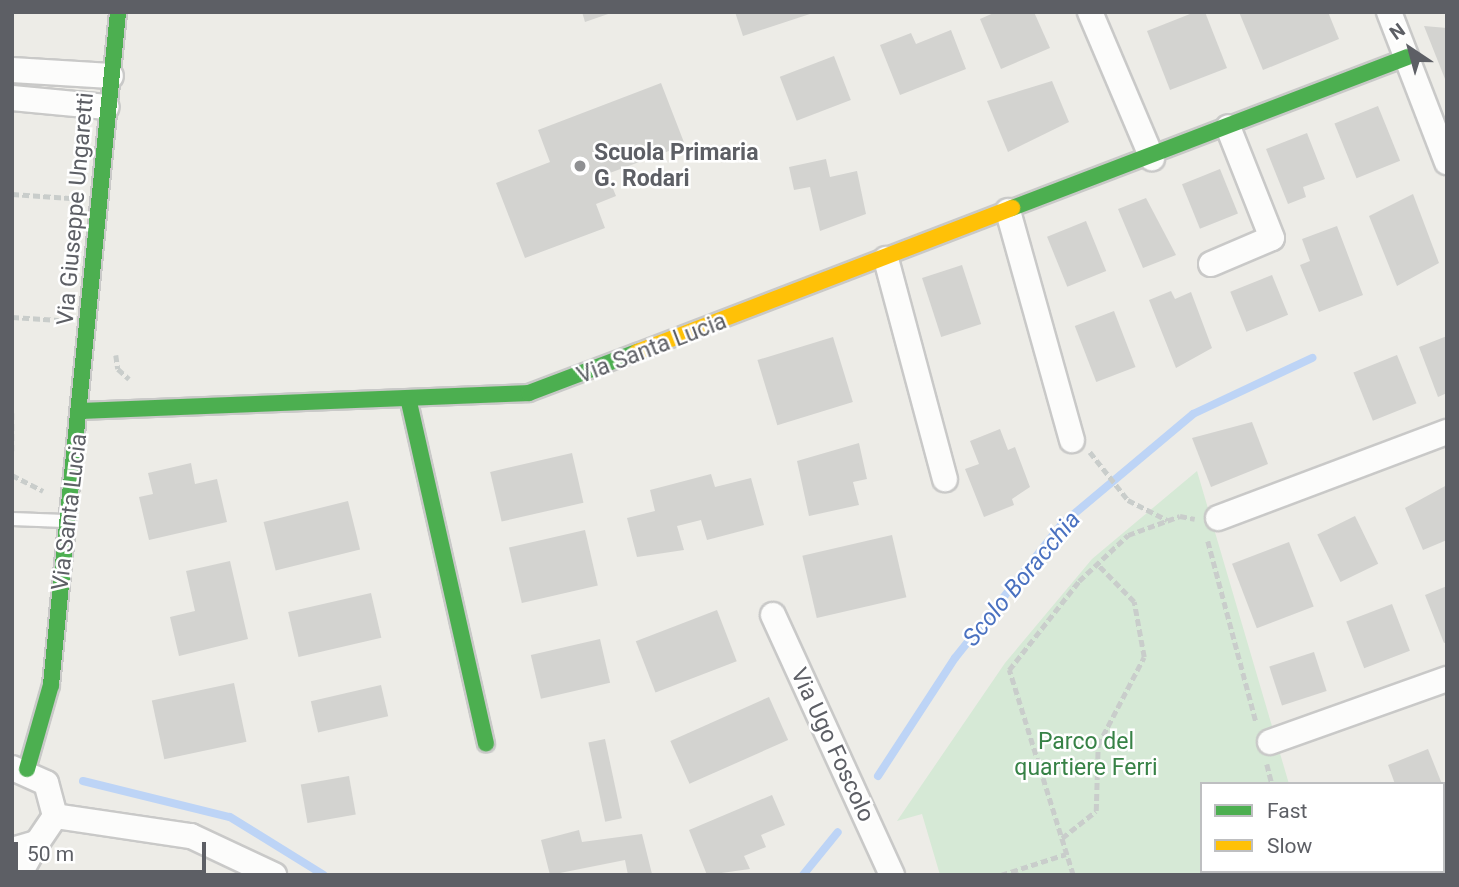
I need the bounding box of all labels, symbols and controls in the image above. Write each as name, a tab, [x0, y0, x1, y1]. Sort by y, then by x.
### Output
north arrow	[1375, 14, 1445, 84]
text: N	[1385, 18, 1410, 45]
street label: Via Giuseppe Ungaretti	[52, 91, 100, 327]
place label: Scuola Primaria G. Rodari	[594, 139, 759, 193]
marker: Scuola Primaria G. Rodari	[572, 158, 588, 174]
street label: Via Santa Lucia	[573, 308, 731, 390]
street label: Via Santa Lucia	[47, 432, 93, 592]
water label: Scolo Boracchia	[957, 506, 1087, 652]
street label: Via Ugo Foscolo	[784, 664, 880, 826]
park label: Parco del quartiere Ferri	[1014, 728, 1158, 782]
legend	[1200, 782, 1445, 873]
text: Fast	[1267, 799, 1307, 823]
scale bar	[18, 828, 210, 872]
text: Slow	[1267, 834, 1312, 858]
text: 50 m	[27, 842, 74, 866]

